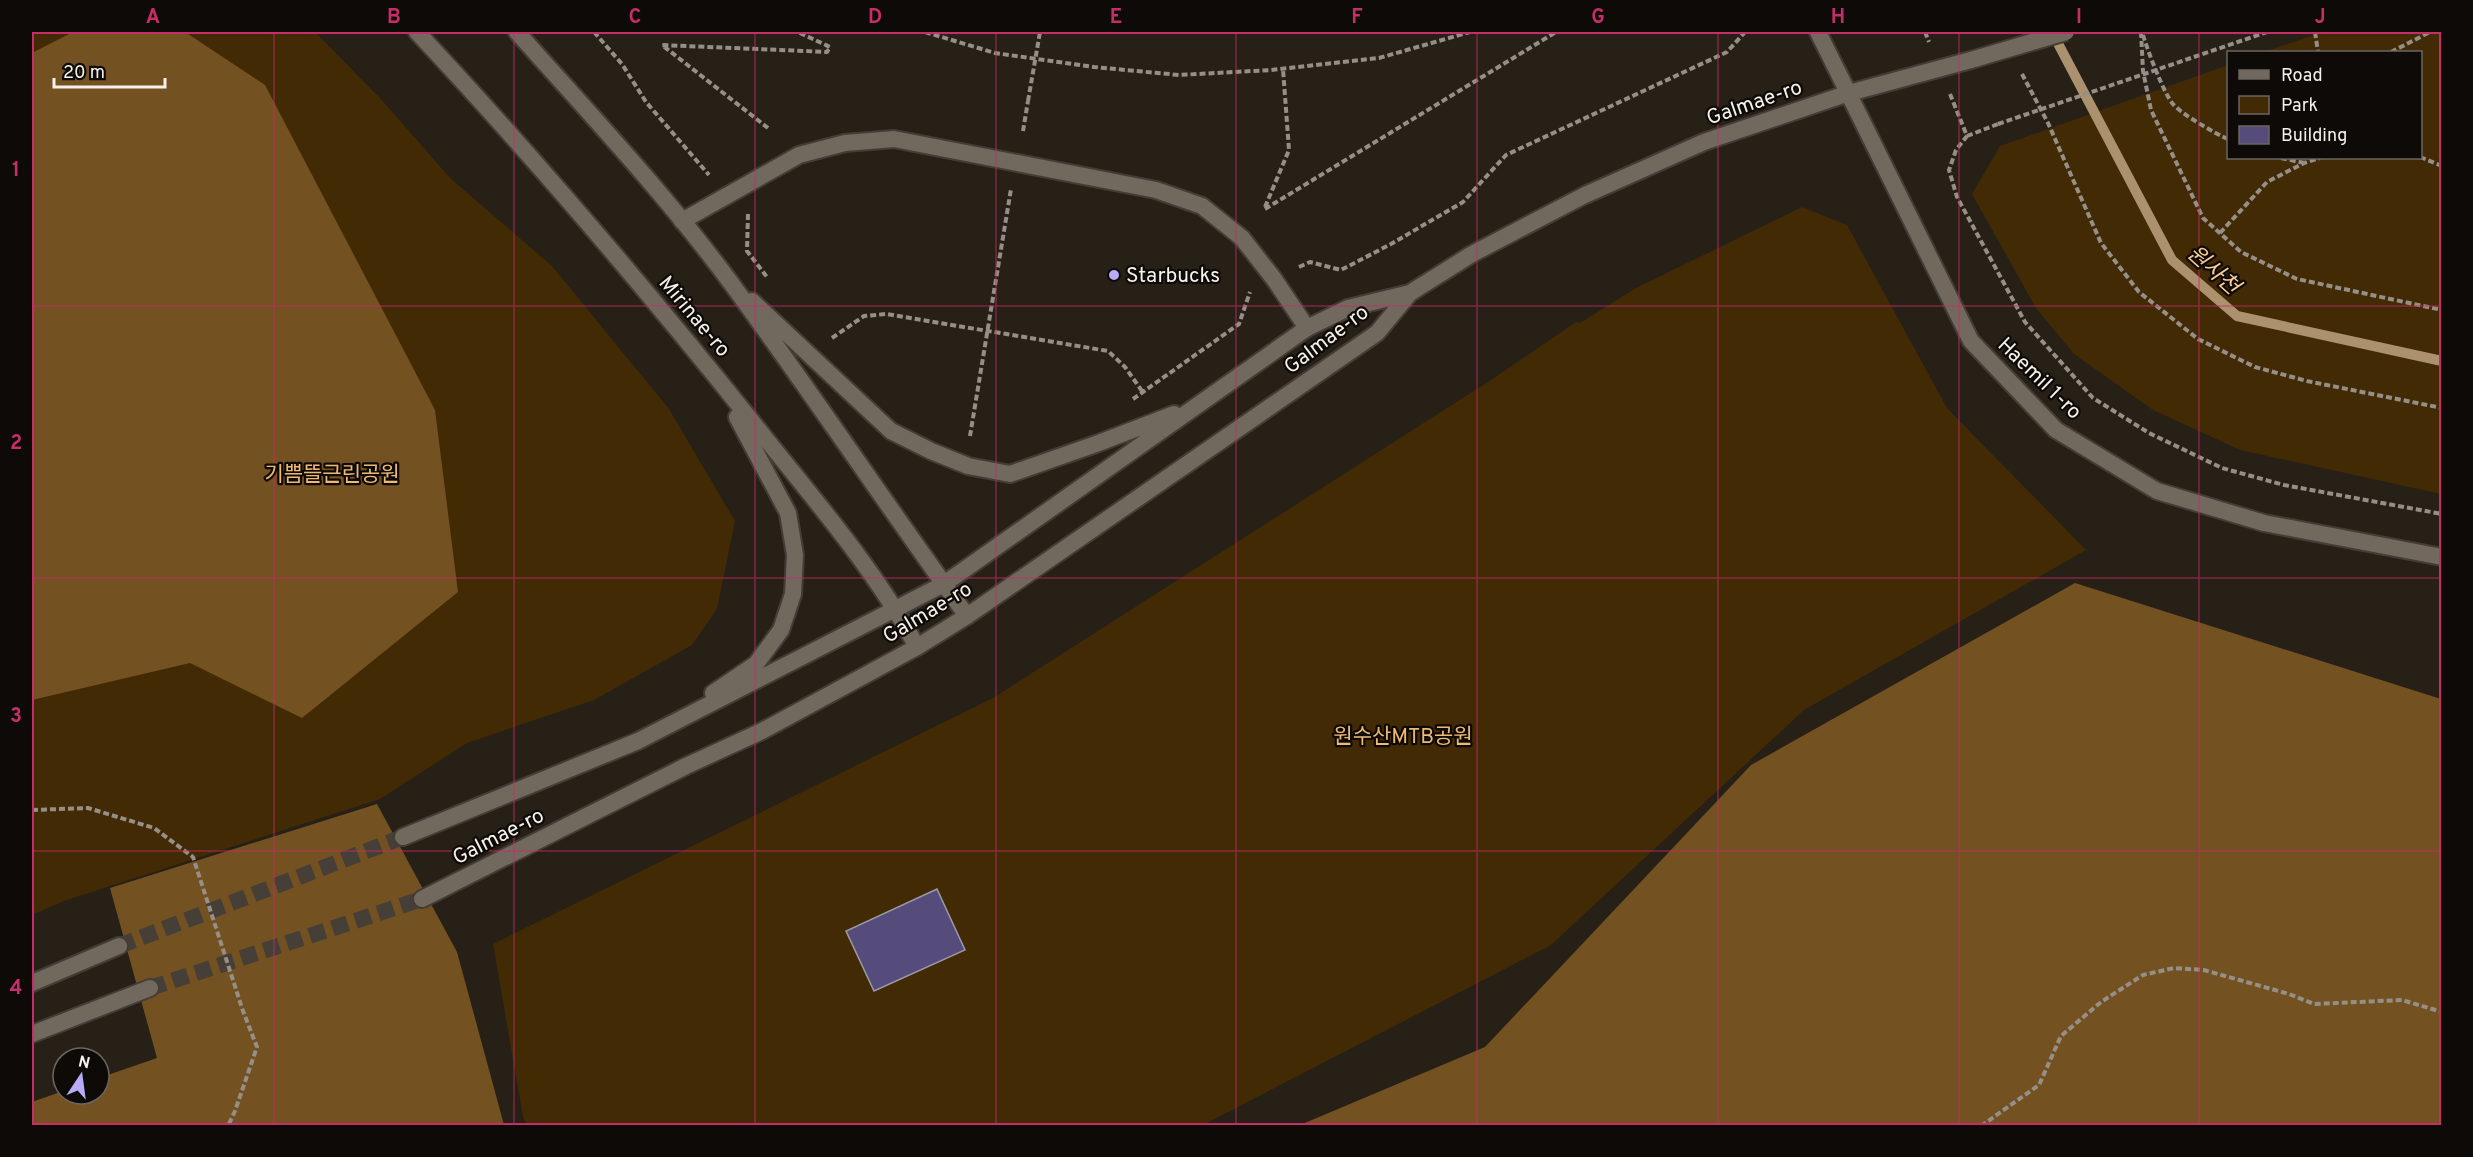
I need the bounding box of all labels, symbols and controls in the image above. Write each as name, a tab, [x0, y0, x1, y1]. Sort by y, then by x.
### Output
text: A	[146, 5, 160, 31]
text: B	[387, 5, 401, 31]
text: C	[629, 5, 641, 31]
text: D	[868, 5, 882, 31]
text: E	[1110, 5, 1122, 31]
text: F	[1351, 5, 1363, 31]
text: G	[1591, 5, 1605, 31]
text: H	[1831, 5, 1845, 31]
text: I	[2076, 5, 2082, 31]
text: J	[2314, 5, 2326, 31]
scale bar	[54, 51, 165, 89]
legend	[2227, 51, 2422, 159]
text: 20 m	[63, 62, 105, 85]
text: Road	[2281, 65, 2323, 88]
street label: Galmae-ro	[1703, 74, 1806, 132]
text: Park	[2281, 95, 2318, 118]
text: Building	[2281, 125, 2347, 148]
text: 1	[12, 158, 20, 184]
water label: 원사천	[2181, 241, 2246, 303]
place label: Starbucks	[1126, 263, 1220, 290]
marker: Starbucks	[1107, 268, 1121, 282]
street label: Mirinae-ro	[652, 271, 736, 363]
street label: Galmae-ro	[1279, 299, 1375, 381]
street label: Haemil 1-ro	[1991, 332, 2087, 426]
text: 2	[10, 431, 22, 457]
park label: 기쁨뜰근린공원	[264, 462, 400, 489]
street label: Galmae-ro	[878, 576, 977, 650]
text: 3	[10, 704, 22, 730]
park label: 원수산MTB공원	[1333, 724, 1473, 751]
street label: Galmae-ro	[448, 803, 549, 872]
text: 4	[10, 976, 22, 1002]
north arrow	[51, 1046, 111, 1106]
text: N	[76, 1052, 92, 1074]

